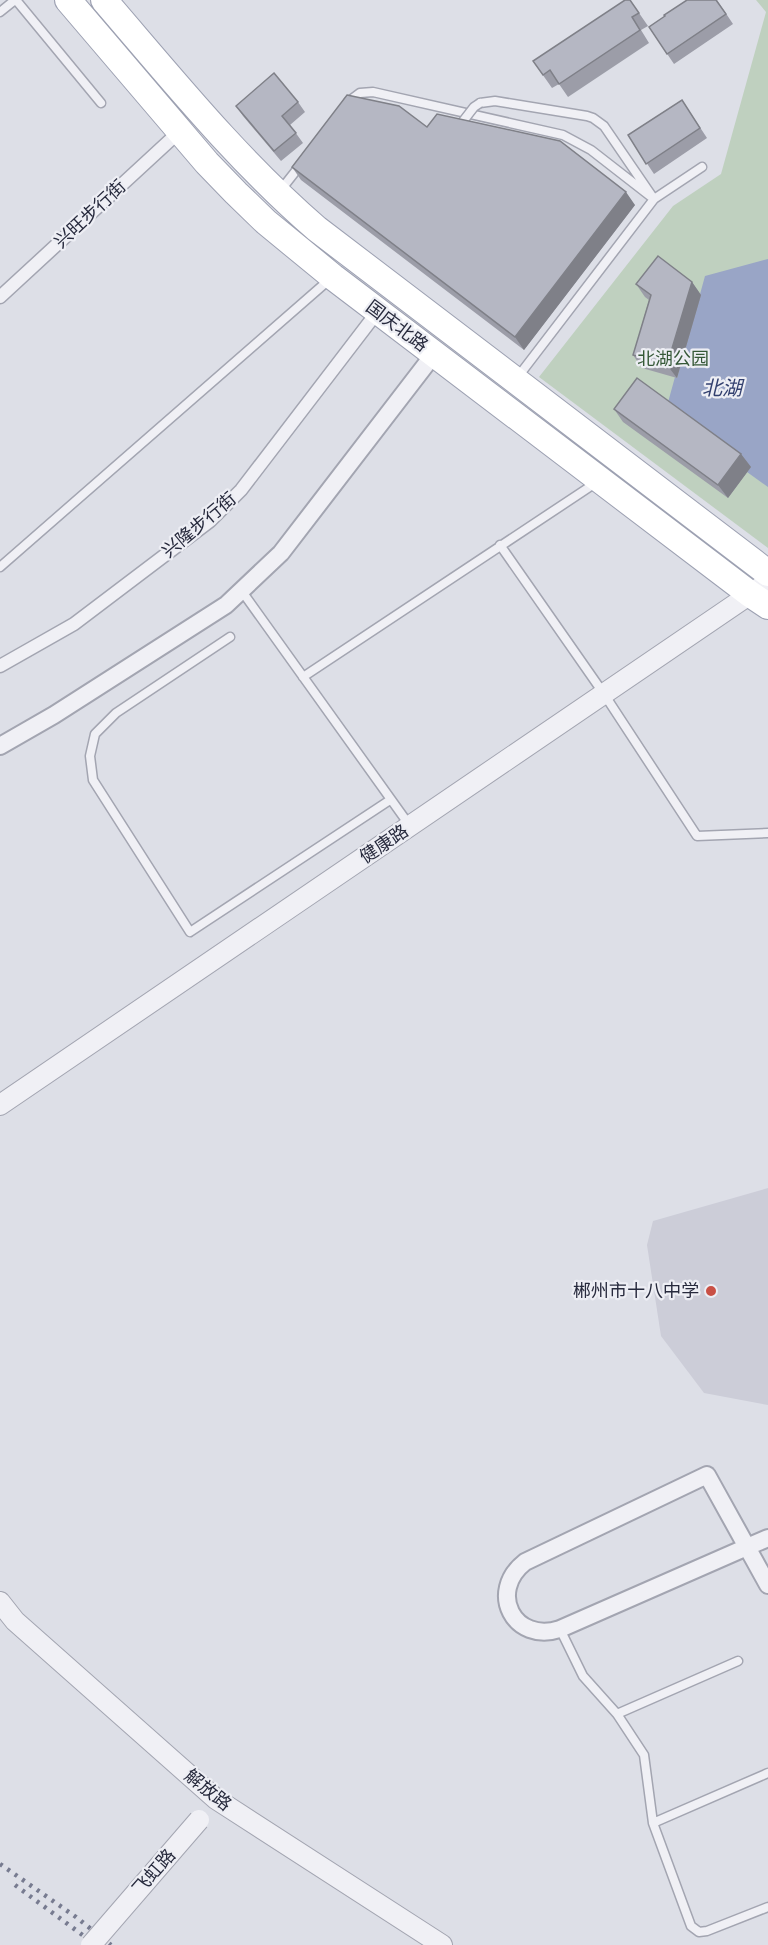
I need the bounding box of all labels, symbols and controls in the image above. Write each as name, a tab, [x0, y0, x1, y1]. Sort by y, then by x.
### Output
street label: 兴旺步行街	[50, 175, 130, 253]
street label: 国庆北路	[362, 296, 432, 356]
park label: 北湖公园	[637, 348, 709, 370]
water label: 北湖	[702, 376, 745, 400]
street label: 兴隆步行街	[157, 488, 241, 562]
street label: 健康路	[355, 820, 413, 868]
place label: 郴州市十八中学	[573, 1280, 699, 1302]
marker: 郴州市十八中学	[704, 1284, 718, 1298]
street label: 解放路	[180, 1764, 236, 1816]
street label: 飞虹路	[128, 1844, 180, 1900]

